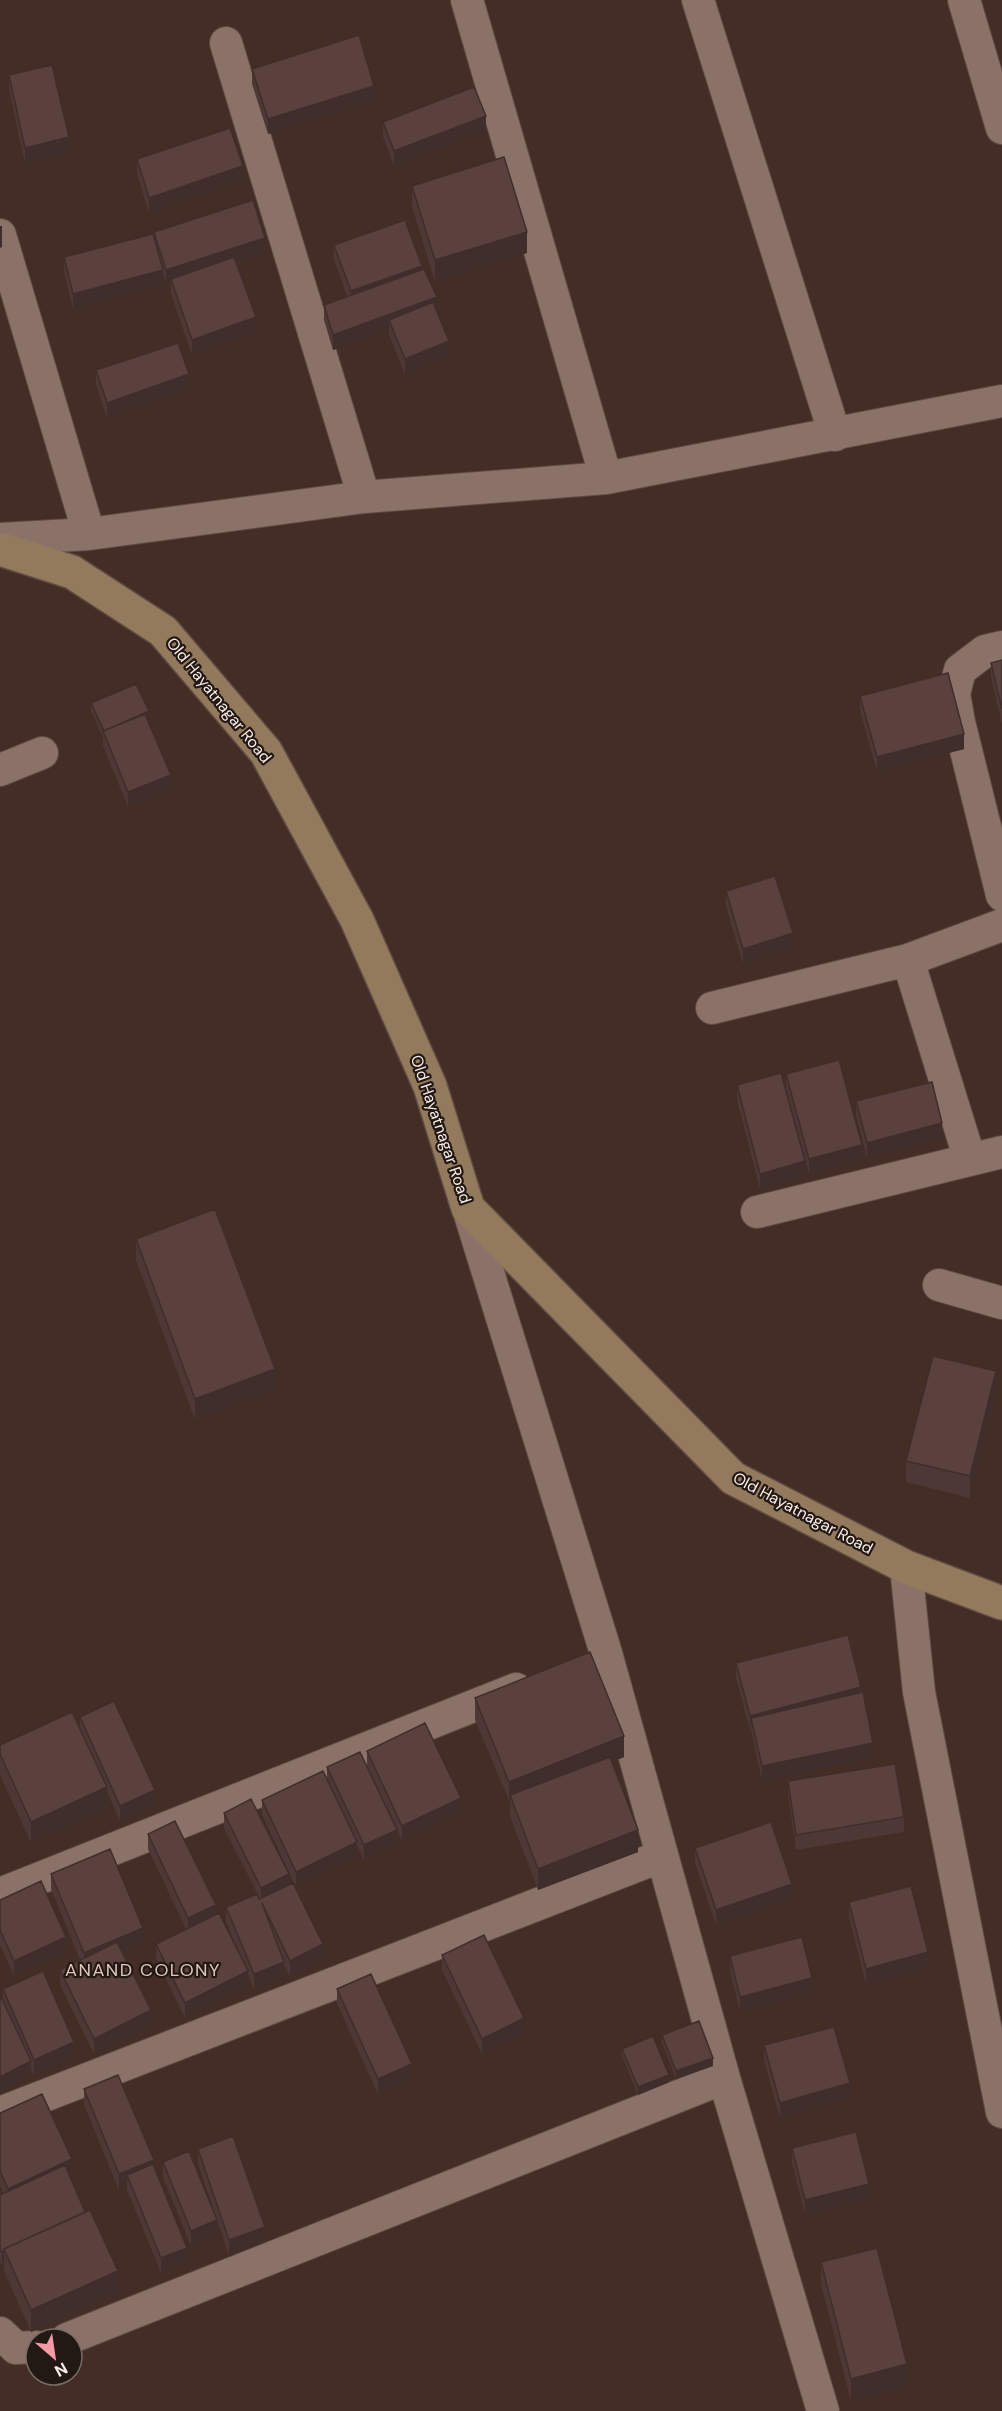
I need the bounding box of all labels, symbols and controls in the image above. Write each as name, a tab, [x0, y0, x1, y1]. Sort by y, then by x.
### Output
street label: Old Hayatnagar Road	[162, 633, 276, 767]
street label: Old Hayatnagar Road	[406, 1052, 476, 1206]
street label: Old Hayatnagar Road	[729, 1467, 877, 1559]
district label: ANAND COLONY	[65, 1958, 221, 1982]
north arrow	[24, 2327, 84, 2387]
text: N	[51, 2358, 71, 2382]

